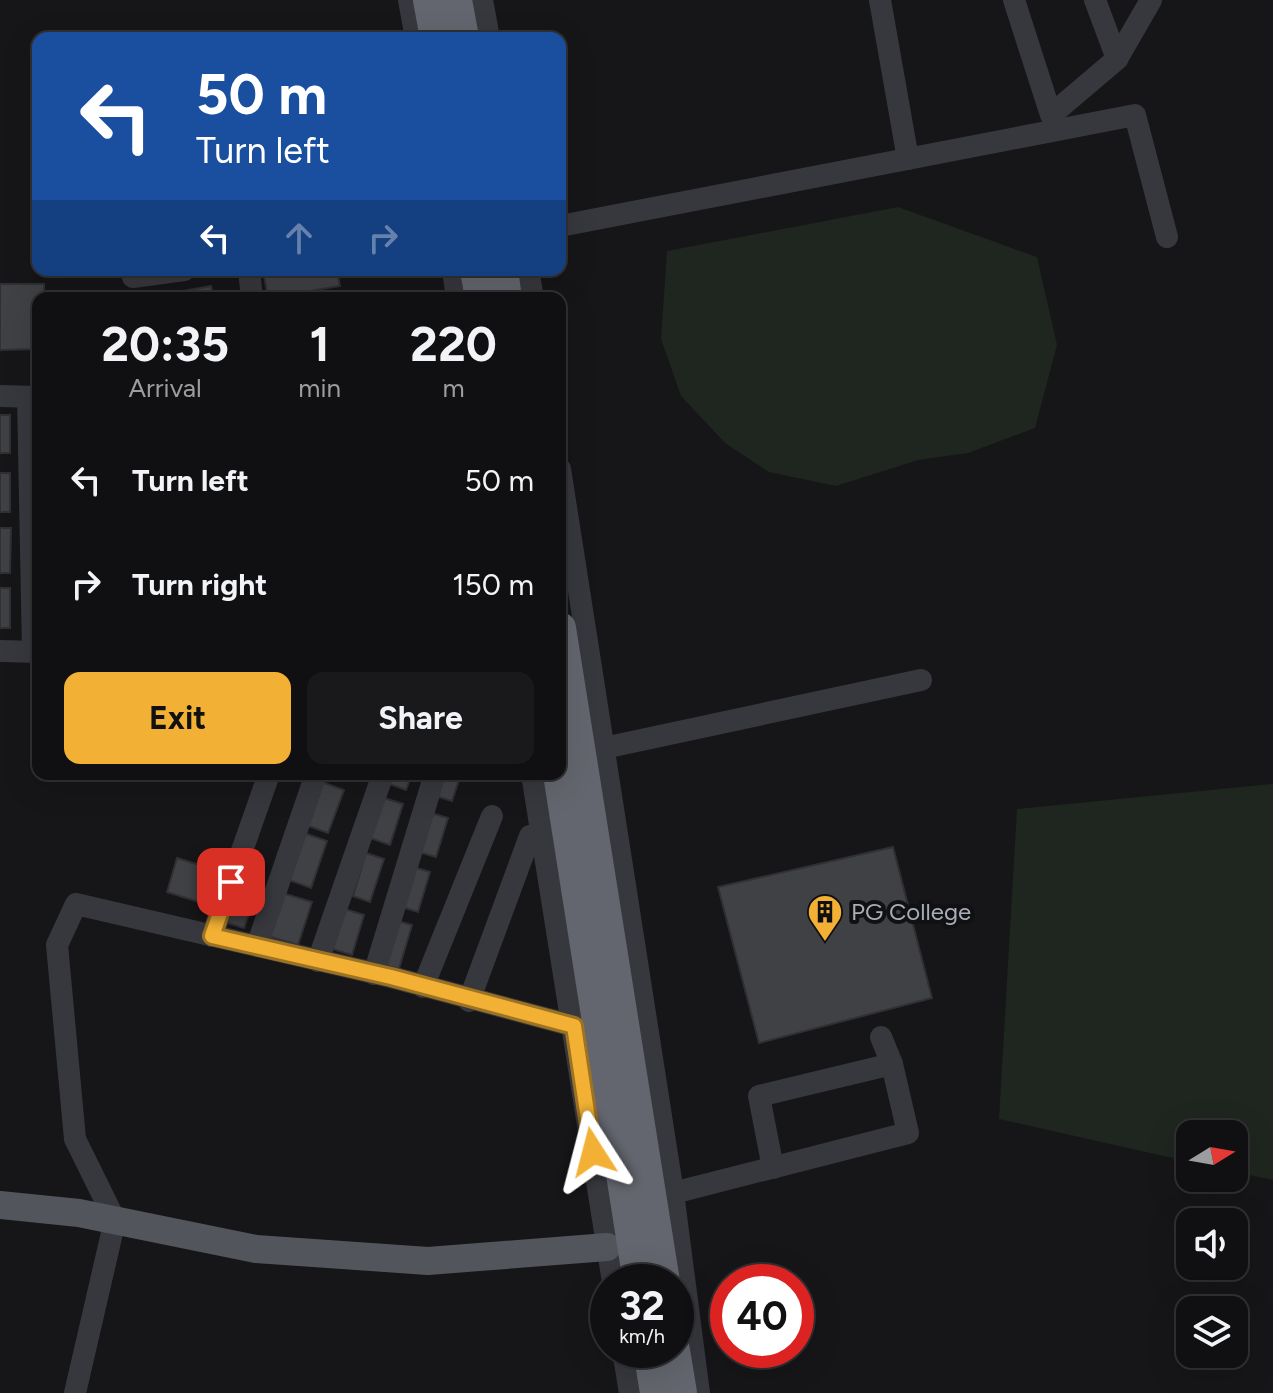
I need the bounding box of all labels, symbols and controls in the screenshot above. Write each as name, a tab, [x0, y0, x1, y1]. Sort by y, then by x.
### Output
text: 50 m	[196, 61, 327, 128]
icon: left	[64, 64, 168, 168]
text: Turn left	[196, 129, 330, 172]
icon: left	[193, 216, 237, 260]
icon: ahead	[277, 216, 321, 260]
icon: right	[361, 216, 405, 260]
text: 20:35	[101, 315, 229, 373]
text: 1	[309, 315, 330, 373]
text: 220	[410, 315, 497, 373]
text: Arrival	[128, 372, 202, 404]
text: min	[298, 372, 341, 404]
text: m	[442, 372, 465, 404]
icon: left	[64, 458, 108, 502]
text: Turn left	[132, 462, 249, 499]
text: 50 m	[465, 462, 534, 499]
icon: right	[64, 562, 108, 606]
text: Turn right	[132, 566, 267, 603]
text: 150 m	[452, 566, 534, 603]
button: Exit	[64, 672, 291, 764]
button: Share	[307, 672, 534, 764]
pin	[197, 848, 265, 916]
icon: arrive	[209, 860, 253, 904]
building icon: PG College	[806, 893, 844, 943]
place label: PG College	[851, 897, 971, 926]
position arrow	[551, 1110, 635, 1194]
north arrow	[1176, 1120, 1248, 1192]
map controls	[1176, 1120, 1248, 1368]
button: sound	[1176, 1208, 1248, 1280]
speed limit sign: 40	[710, 1264, 814, 1368]
text: 32	[619, 1282, 665, 1330]
button: layers	[1176, 1296, 1248, 1368]
text: km/h	[619, 1324, 665, 1348]

